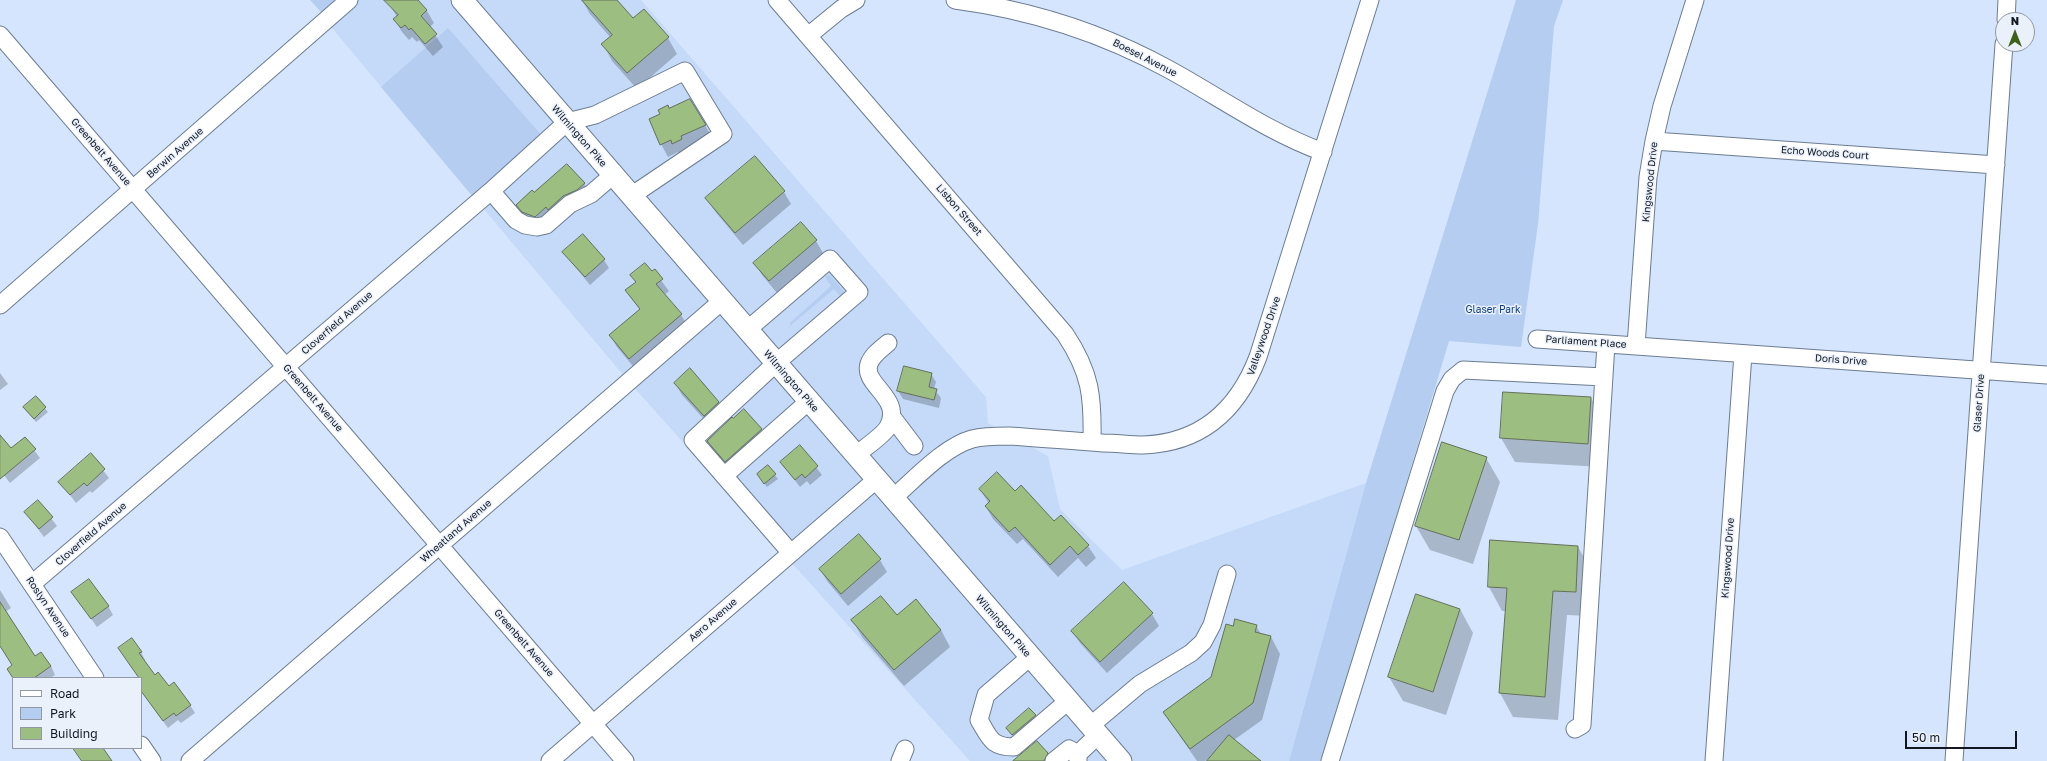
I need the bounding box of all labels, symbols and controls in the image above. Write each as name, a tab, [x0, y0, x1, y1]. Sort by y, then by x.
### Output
north arrow	[1995, 12, 2035, 52]
text: N	[2011, 14, 2019, 27]
street label: Boesel Avenue	[1111, 37, 1179, 79]
street label: Wilmington Pike	[549, 102, 609, 170]
street label: Greenbelt Avenue	[68, 116, 134, 188]
street label: Berwin Avenue	[144, 125, 206, 181]
street label: Kingswood Drive	[1640, 141, 1660, 223]
street label: Echo Woods Court	[1781, 144, 1869, 162]
street label: Lisbon Street	[933, 182, 985, 238]
street label: Cloverfield Avenue	[299, 289, 375, 357]
street label: Valleywood Drive	[1245, 295, 1283, 377]
park label: Glaser Park	[1465, 304, 1521, 316]
street label: Parliament Place	[1545, 333, 1627, 351]
street label: Wilmington Pike	[761, 347, 821, 415]
street label: Doris Drive	[1815, 352, 1867, 368]
street label: Greenbelt Avenue	[280, 362, 346, 434]
street label: Glaser Drive	[1971, 374, 1987, 432]
street label: Wheatland Avenue	[418, 497, 494, 565]
street label: Cloverfield Avenue	[53, 500, 129, 568]
street label: Kingswood Drive	[1719, 517, 1737, 599]
street label: Roslyn Avenue	[23, 574, 73, 640]
street label: Wilmington Pike	[973, 592, 1033, 660]
street label: Aero Avenue	[686, 596, 740, 644]
street label: Greenbelt Avenue	[491, 607, 557, 679]
legend	[12, 677, 142, 749]
text: Road	[50, 686, 79, 701]
text: Park	[50, 706, 76, 721]
scale bar	[1907, 723, 2019, 749]
text: Building	[50, 726, 98, 741]
text: 50 m	[1912, 730, 1940, 745]

